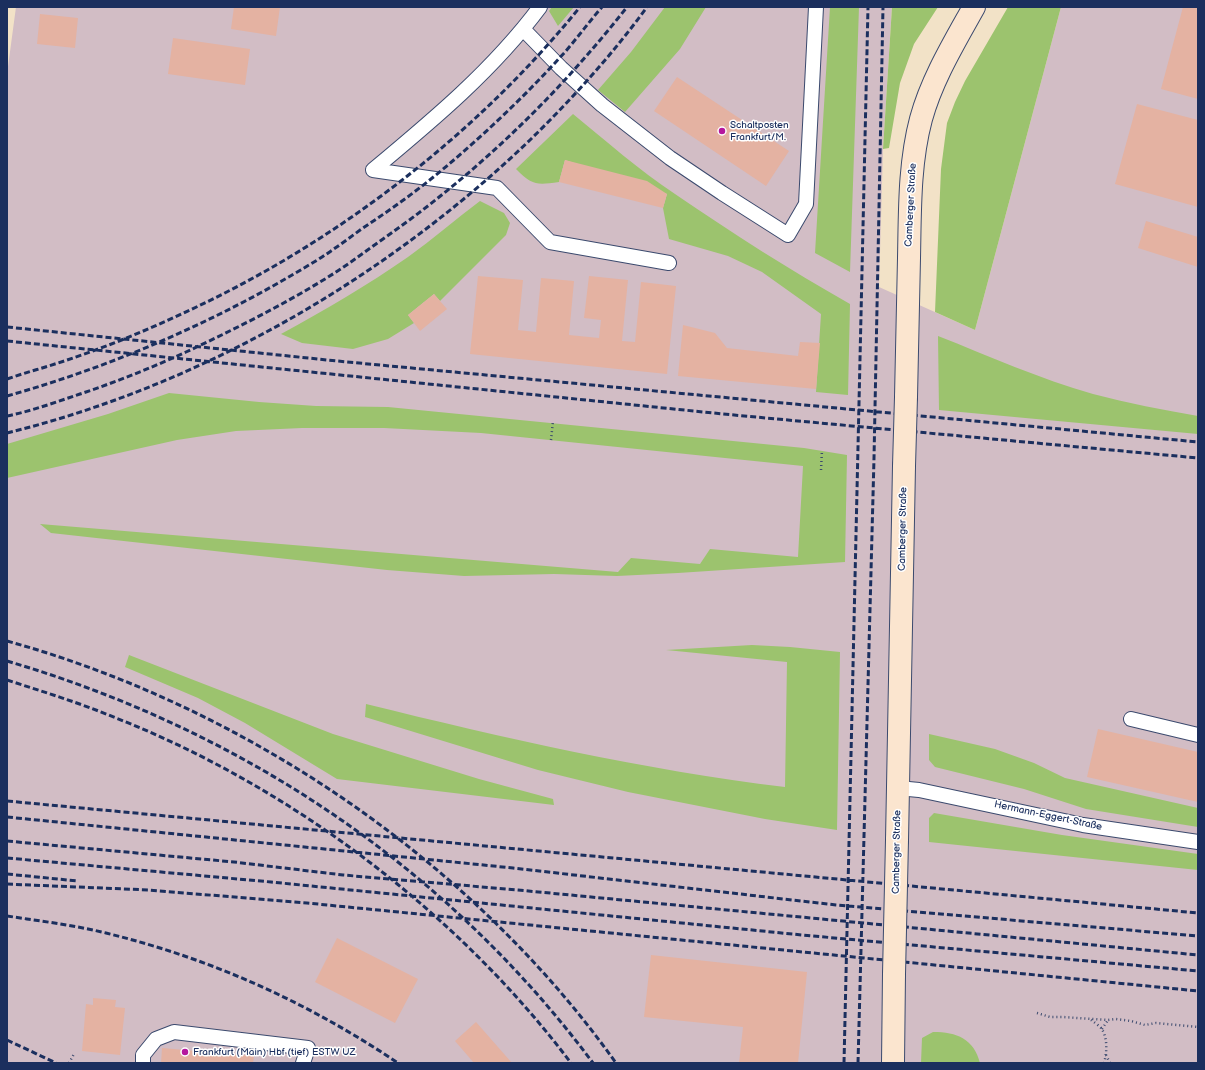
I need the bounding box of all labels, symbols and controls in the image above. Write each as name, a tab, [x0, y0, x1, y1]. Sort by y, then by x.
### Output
place label: Schaltposten Frankfurt/M.	[730, 119, 789, 142]
marker: Schaltposten Frankfurt/M.	[717, 126, 727, 136]
street label: Camberger Straße	[903, 163, 919, 247]
street label: Camberger Straße	[896, 487, 910, 571]
street label: Hermann-Eggert-Straße	[993, 799, 1103, 833]
street label: Camberger Straße	[890, 810, 904, 894]
place label: Frankfurt (Main) Hbf (tief) ESTW UZ	[193, 1046, 356, 1058]
marker: Frankfurt (Main) Hbf (tief) ESTW UZ	[180, 1047, 190, 1057]

